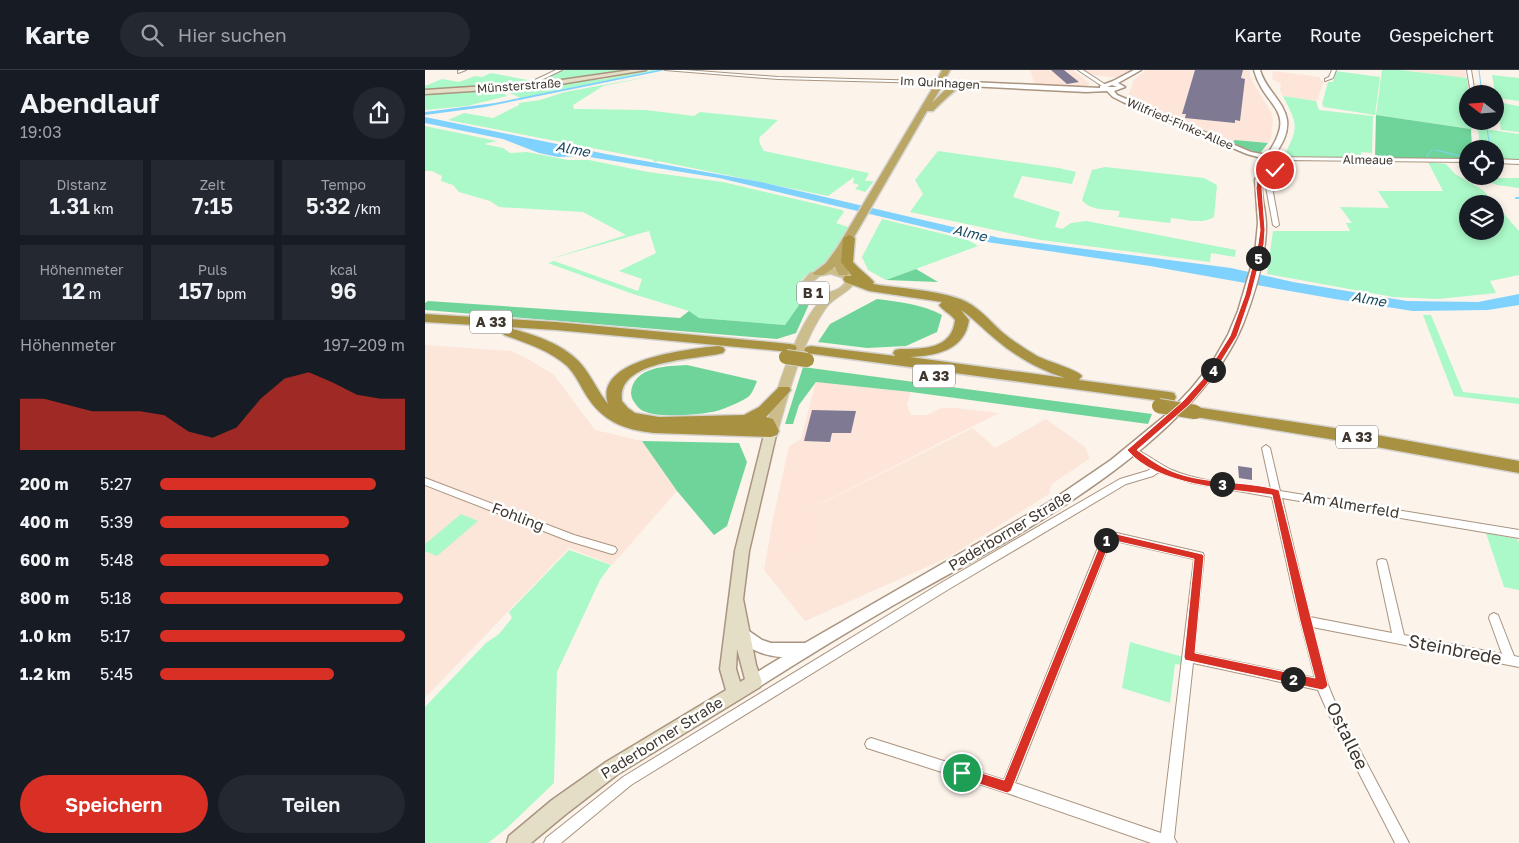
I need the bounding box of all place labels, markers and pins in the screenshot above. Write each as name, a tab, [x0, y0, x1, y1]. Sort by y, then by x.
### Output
pin	[1254, 149, 1296, 191]
pin: 5	[1245, 246, 1271, 270]
pin: 4	[1201, 358, 1225, 382]
pin: 3	[1209, 472, 1235, 496]
pin: 1	[1093, 528, 1119, 552]
pin: 2	[1281, 666, 1305, 692]
pin	[941, 752, 983, 794]

